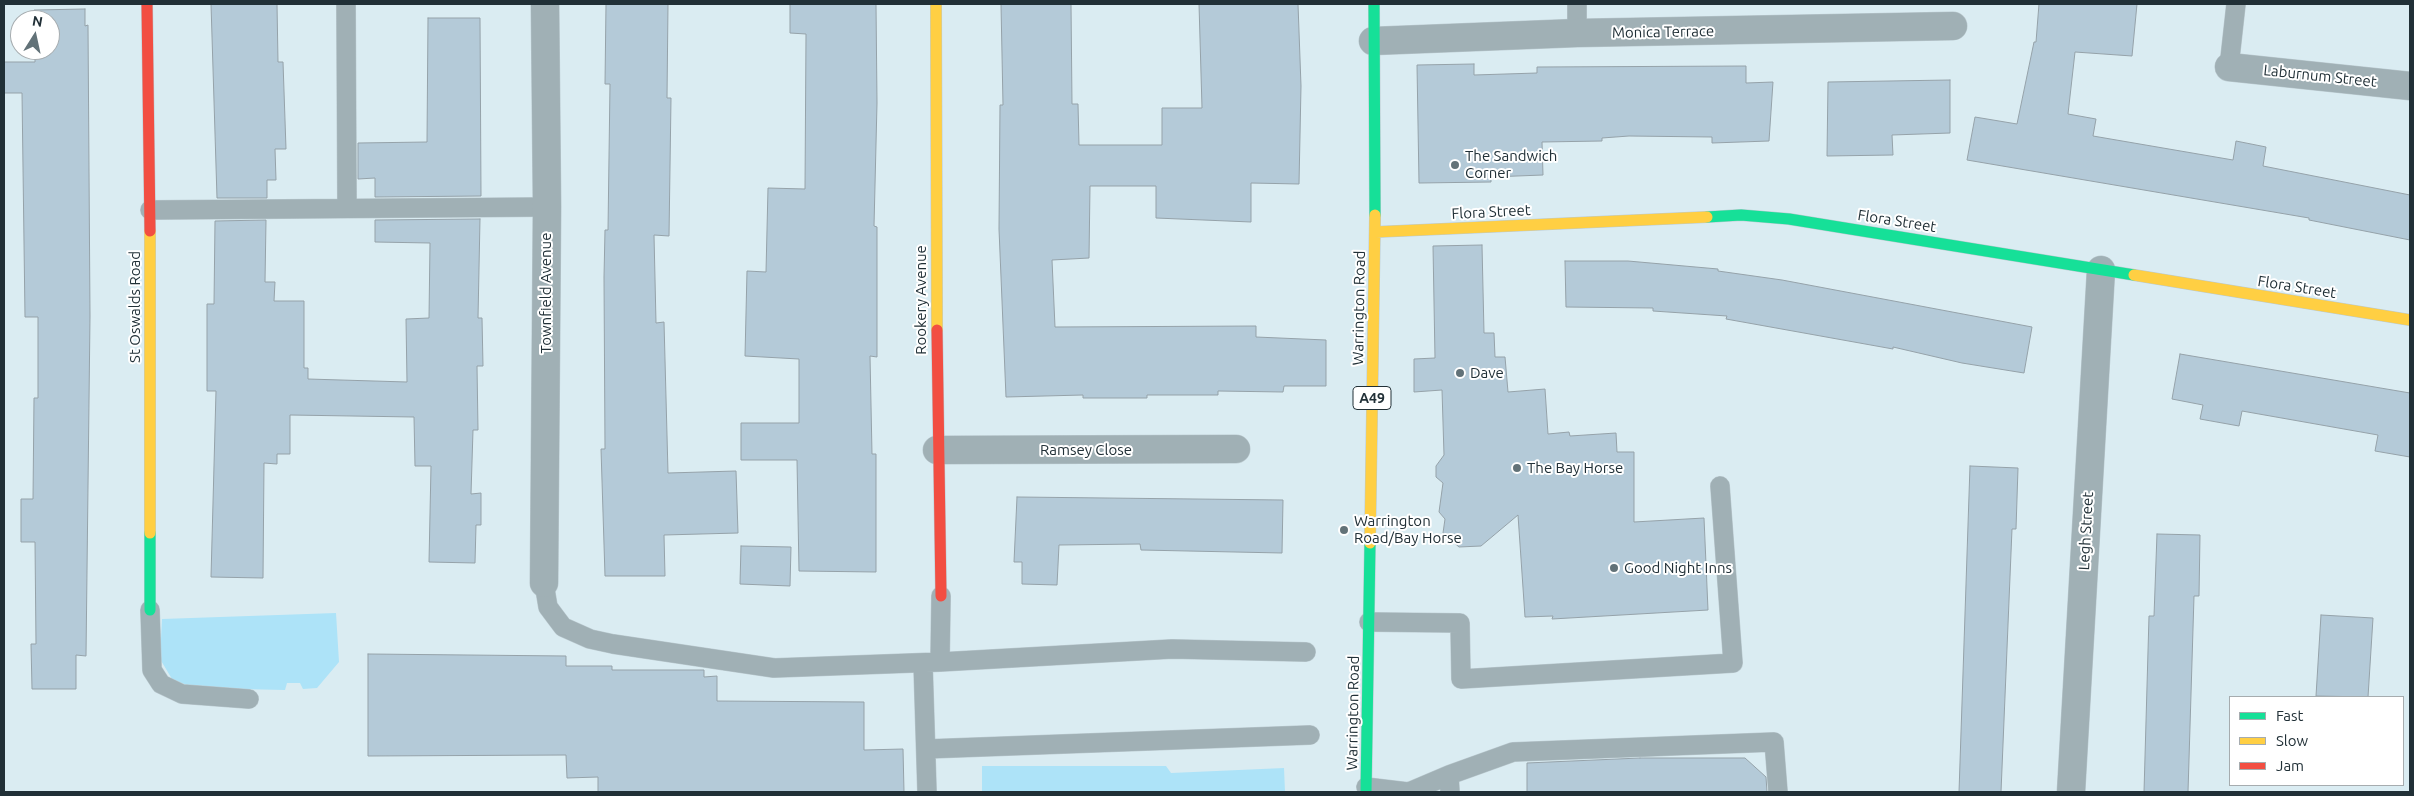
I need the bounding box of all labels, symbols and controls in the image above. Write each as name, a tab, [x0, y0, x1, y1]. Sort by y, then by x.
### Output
north arrow	[10, 10, 60, 60]
text: N	[31, 12, 44, 30]
street label: Monica Terrace	[1612, 22, 1714, 42]
street label: Laburnum Street	[2262, 61, 2378, 91]
place label: The Sandwich Corner	[1465, 147, 1557, 182]
marker: The Sandwich Corner	[1449, 159, 1461, 171]
street label: Flora Street	[1451, 201, 1531, 223]
street label: Flora Street	[1856, 206, 1938, 236]
street label: Townfield Avenue	[537, 233, 555, 353]
street label: Rookery Avenue	[912, 245, 930, 355]
street label: Warrington Road	[1349, 250, 1369, 366]
street label: St Oswalds Road	[126, 251, 144, 363]
street label: Flora Street	[2256, 272, 2338, 302]
place label: Dave	[1470, 364, 1504, 382]
marker: Dave	[1454, 367, 1466, 379]
road number: A49	[1353, 386, 1391, 409]
street label: Ramsey Close	[1040, 441, 1132, 459]
place label: The Bay Horse	[1527, 459, 1623, 477]
marker: The Bay Horse	[1511, 462, 1523, 474]
street label: Legh Street	[2075, 491, 2097, 571]
place label: Warrington Road/Bay Horse	[1354, 512, 1462, 547]
marker: Warrington Road/Bay Horse	[1338, 524, 1350, 536]
place label: Good Night Inns	[1624, 559, 1732, 577]
marker: Good Night Inns	[1608, 562, 1620, 574]
street label: Warrington Road	[1343, 655, 1363, 771]
legend	[2229, 696, 2404, 786]
text: Fast	[2276, 707, 2303, 724]
text: Slow	[2276, 732, 2308, 749]
text: Jam	[2276, 757, 2304, 774]

